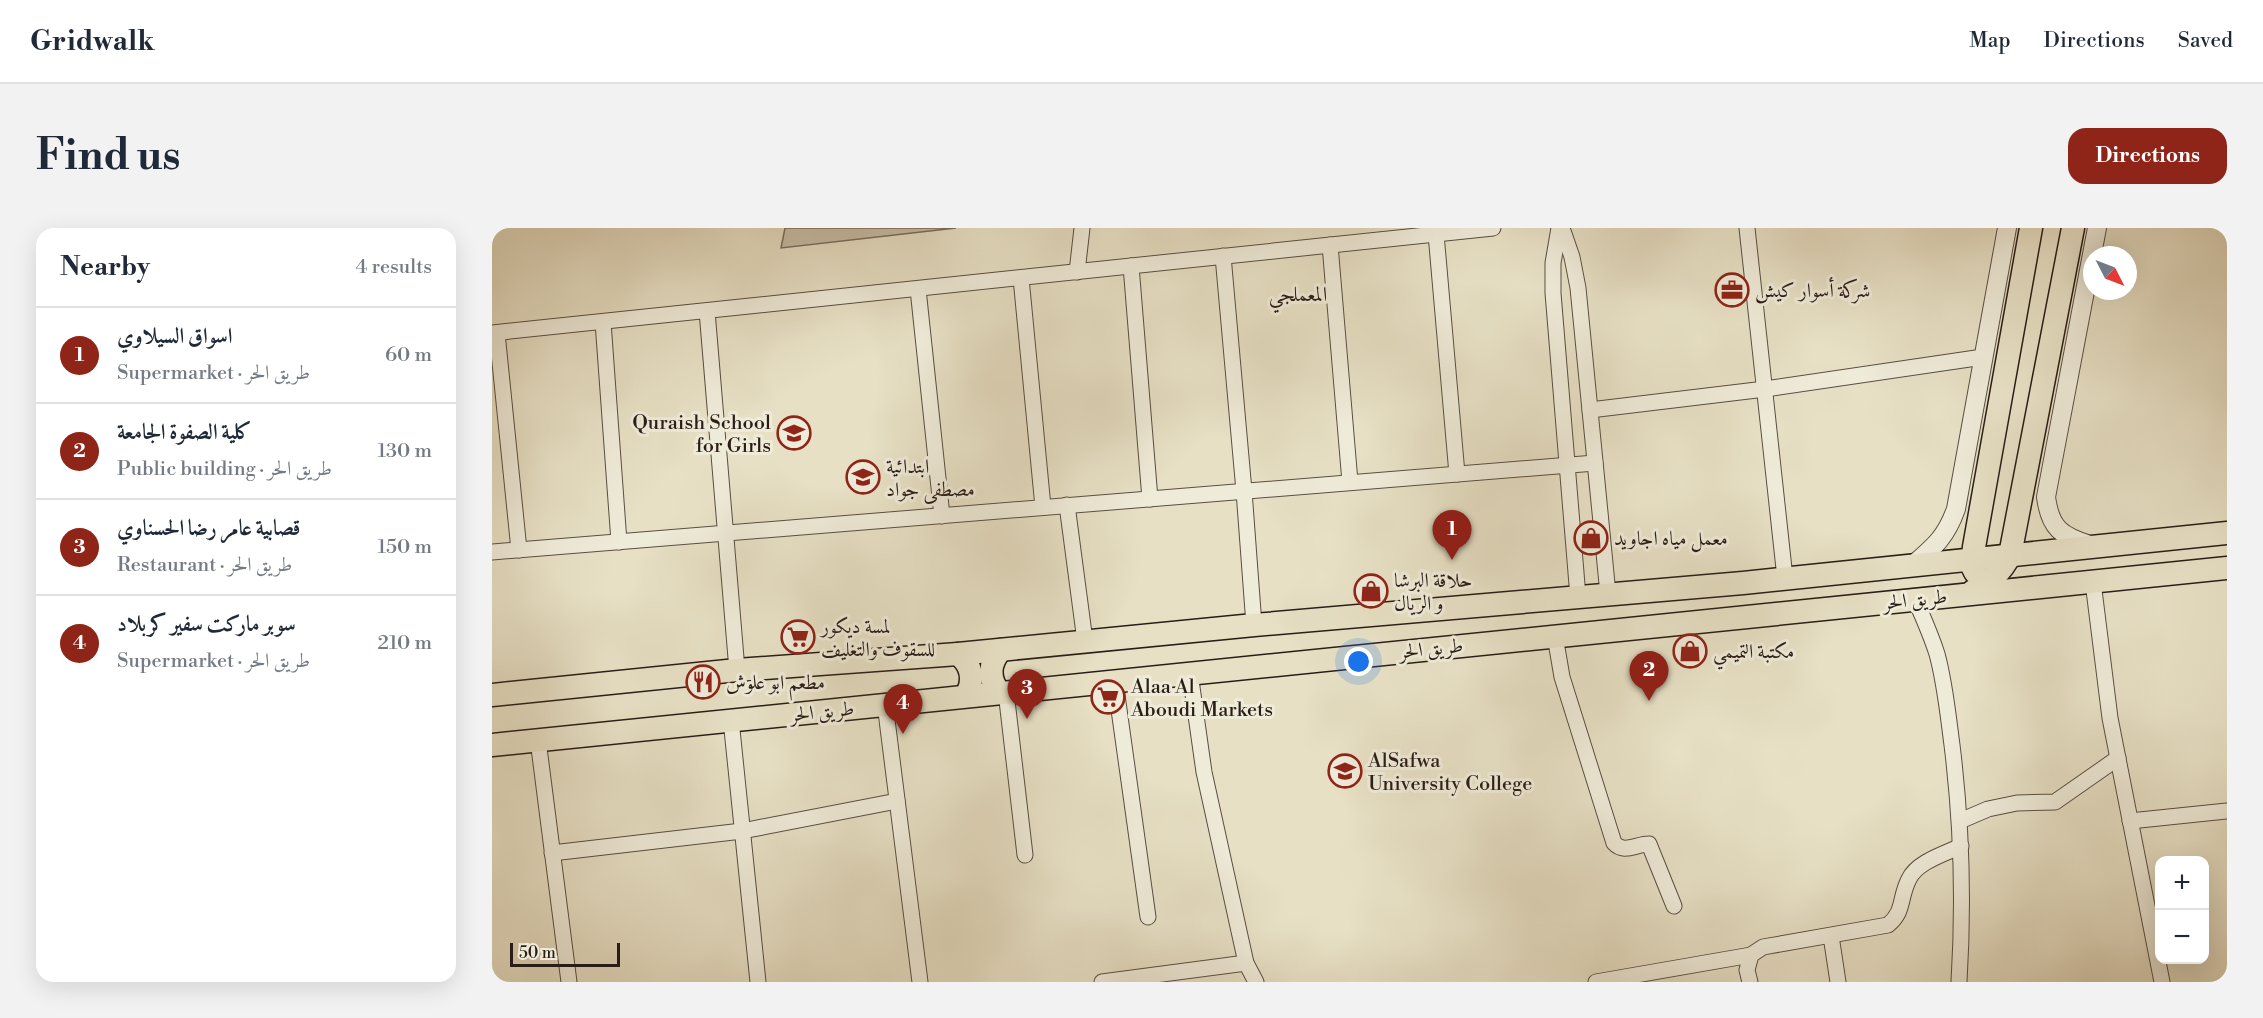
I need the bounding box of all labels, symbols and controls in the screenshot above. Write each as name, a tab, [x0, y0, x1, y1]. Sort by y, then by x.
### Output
text: Gridwalk	[30, 24, 154, 59]
text: Map	[1969, 28, 2011, 54]
text: Directions	[2044, 28, 2145, 54]
text: Saved	[2178, 28, 2233, 54]
button: Directions	[2068, 128, 2227, 184]
text: Find us	[36, 130, 180, 183]
north arrow	[2083, 246, 2137, 300]
text: Nearby	[60, 251, 150, 283]
text: 4 results	[355, 255, 432, 280]
office icon: شركة أسوار كيش	[1714, 272, 1750, 308]
place label: شركة أسوار كيش	[1755, 276, 1870, 304]
district label: المعملجي	[1269, 282, 1327, 314]
text: اسواق السيلاوي	[117, 323, 233, 350]
text: 1	[75, 343, 84, 368]
text: 60 m	[385, 343, 432, 368]
text: Supermarket · طريق الحر	[117, 361, 310, 386]
place label: Quraish School for Girls	[632, 411, 771, 459]
school or university icon: Quraish School for Girls	[776, 415, 812, 451]
text: كلية الصفوة الجامعة	[117, 419, 252, 446]
text: 2	[73, 439, 86, 464]
text: 130 m	[377, 439, 432, 464]
place label: ابتدائية مصطفى جواد	[886, 455, 975, 504]
text: Public building · طريق الحر	[117, 457, 332, 482]
school or university icon: ابتدائية مصطفى جواد	[845, 459, 881, 495]
pin: 1	[1432, 510, 1472, 560]
text: قصابية عامر رضا الحسناوي	[117, 515, 300, 542]
shop icon: معمل مياه اجاويد	[1573, 520, 1609, 556]
place label: معمل مياه اجاويد	[1614, 527, 1728, 553]
text: 3	[73, 535, 86, 560]
text: 150 m	[377, 535, 432, 560]
text: Restaurant · طريق الحر	[117, 553, 292, 578]
place label: حلاقة البرشا و الريال	[1394, 569, 1472, 617]
shop icon: حلاقة البرشا و الريال	[1353, 573, 1389, 609]
street label: طريق الحر	[1880, 585, 1949, 617]
text: سوبر ماركت سفير كربلاد	[117, 611, 296, 638]
place label: لمسة ديكور للسقوف والتغليف	[819, 615, 935, 663]
supermarket icon: لمسة ديكور للسقوف والتغليف	[780, 619, 816, 655]
text: 4	[73, 631, 86, 656]
text: 210 m	[377, 631, 432, 656]
shop icon: مكتبة التميمي	[1672, 633, 1708, 669]
street label: طريق الحر	[1396, 634, 1465, 666]
place label: مكتبة التميمي	[1713, 640, 1794, 670]
your location	[1344, 647, 1373, 676]
text: Supermarket · طريق الحر	[117, 649, 310, 674]
pin: 2	[1630, 652, 1668, 701]
restaurant icon: مطعم ابو علوش	[685, 664, 721, 700]
pin: 3	[1008, 670, 1046, 719]
place label: مطعم ابو علوش	[726, 671, 825, 701]
place label: Alaa Al Aboudi Markets	[1130, 675, 1273, 723]
supermarket icon: Alaa Al Aboudi Markets	[1090, 679, 1126, 715]
pin: 4	[884, 684, 922, 734]
street label: طريق الحر	[787, 697, 856, 729]
place label: AlSafwa University College	[1367, 749, 1532, 797]
school or university icon: AlSafwa University College	[1327, 753, 1363, 789]
map controls	[2155, 856, 2209, 964]
button: +	[2155, 856, 2209, 910]
button: −	[2155, 910, 2209, 964]
scale bar	[510, 940, 620, 968]
text: 50 m	[519, 943, 556, 963]

